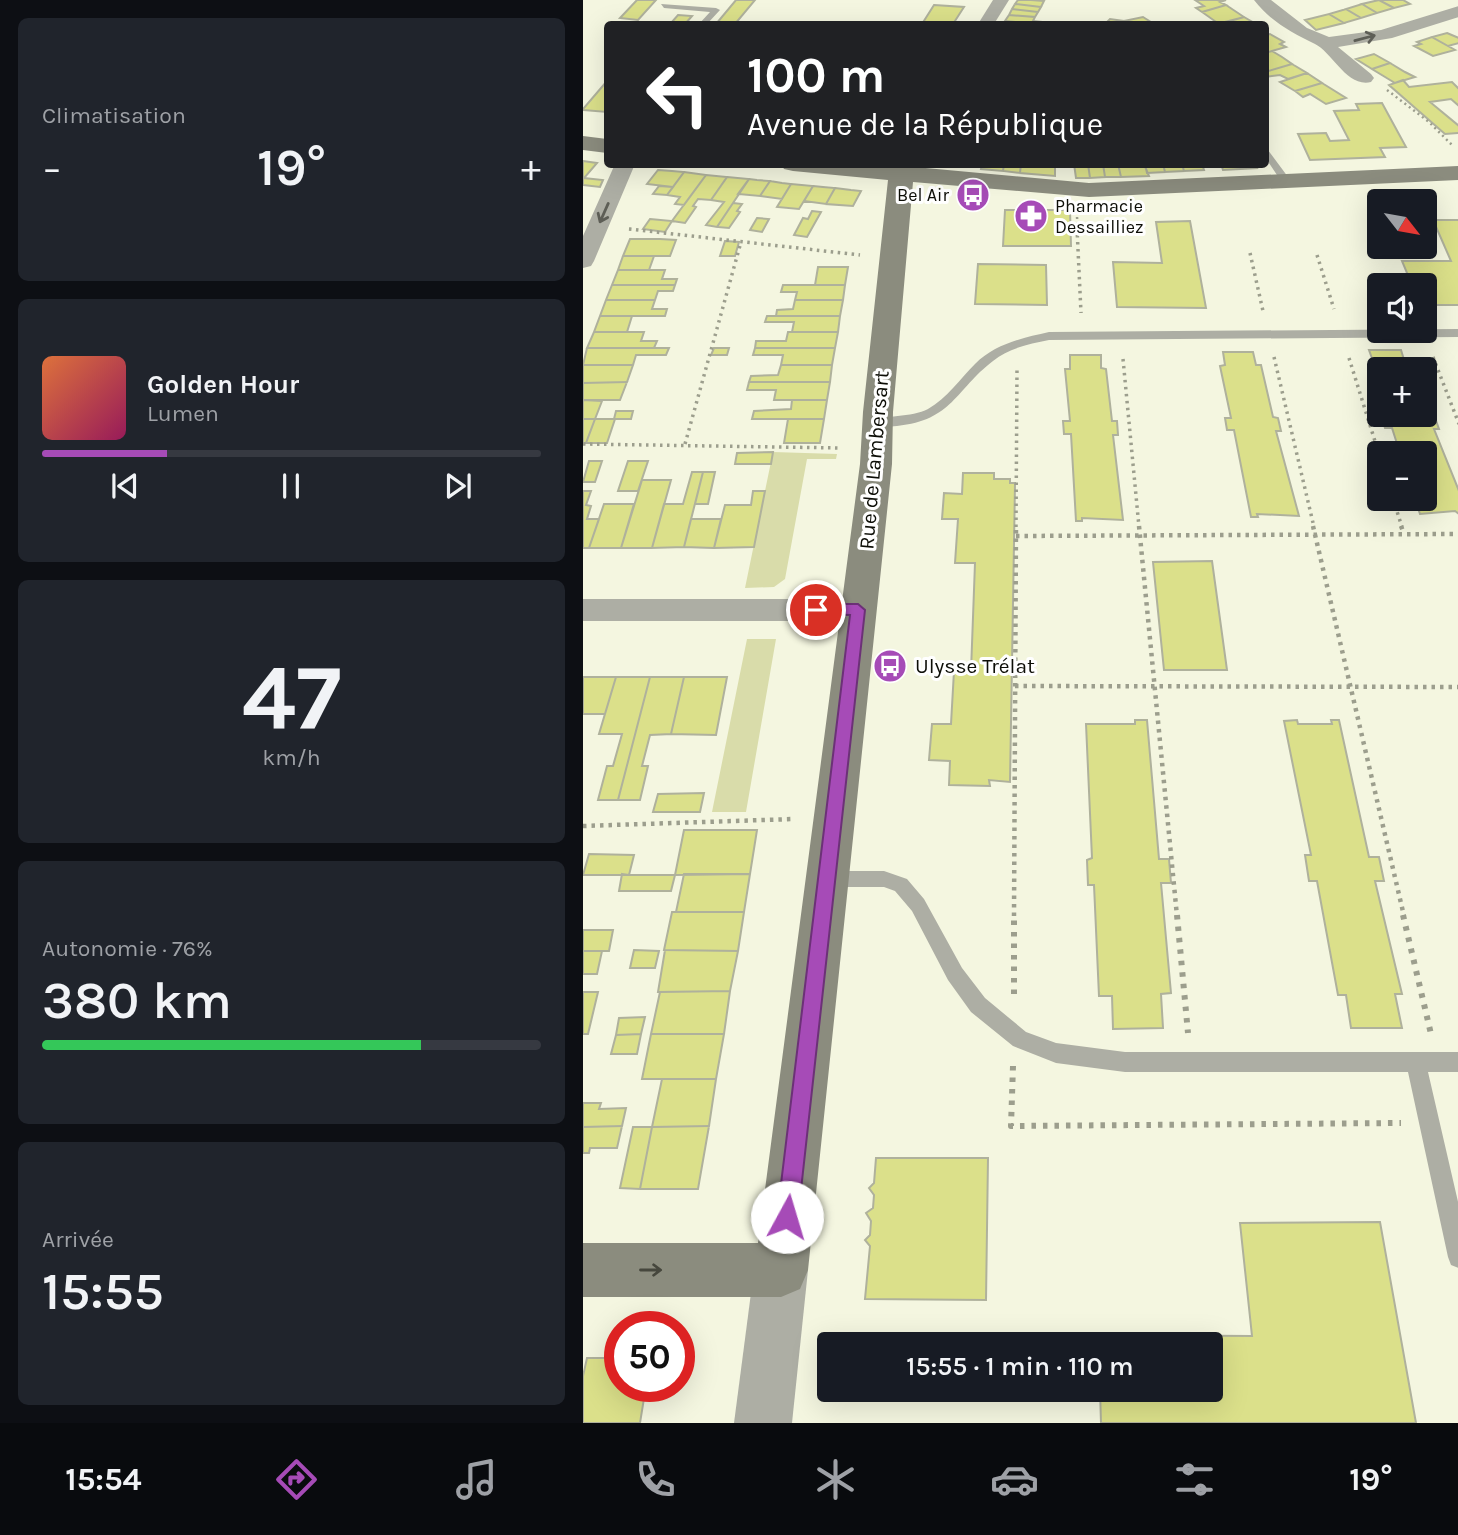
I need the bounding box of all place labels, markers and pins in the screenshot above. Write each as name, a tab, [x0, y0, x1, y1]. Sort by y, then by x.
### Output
bus stop icon: Bel Air	[954, 176, 992, 214]
place label: Bel Air	[897, 184, 949, 206]
place label: Pharmacie Dessailliez	[1055, 195, 1144, 238]
pharmacy icon: Pharmacie Dessailliez	[1012, 197, 1050, 235]
pin	[786, 580, 846, 640]
bus stop icon: Ulysse Trélat	[871, 647, 909, 685]
place label: Ulysse Trélat	[915, 654, 1035, 678]

